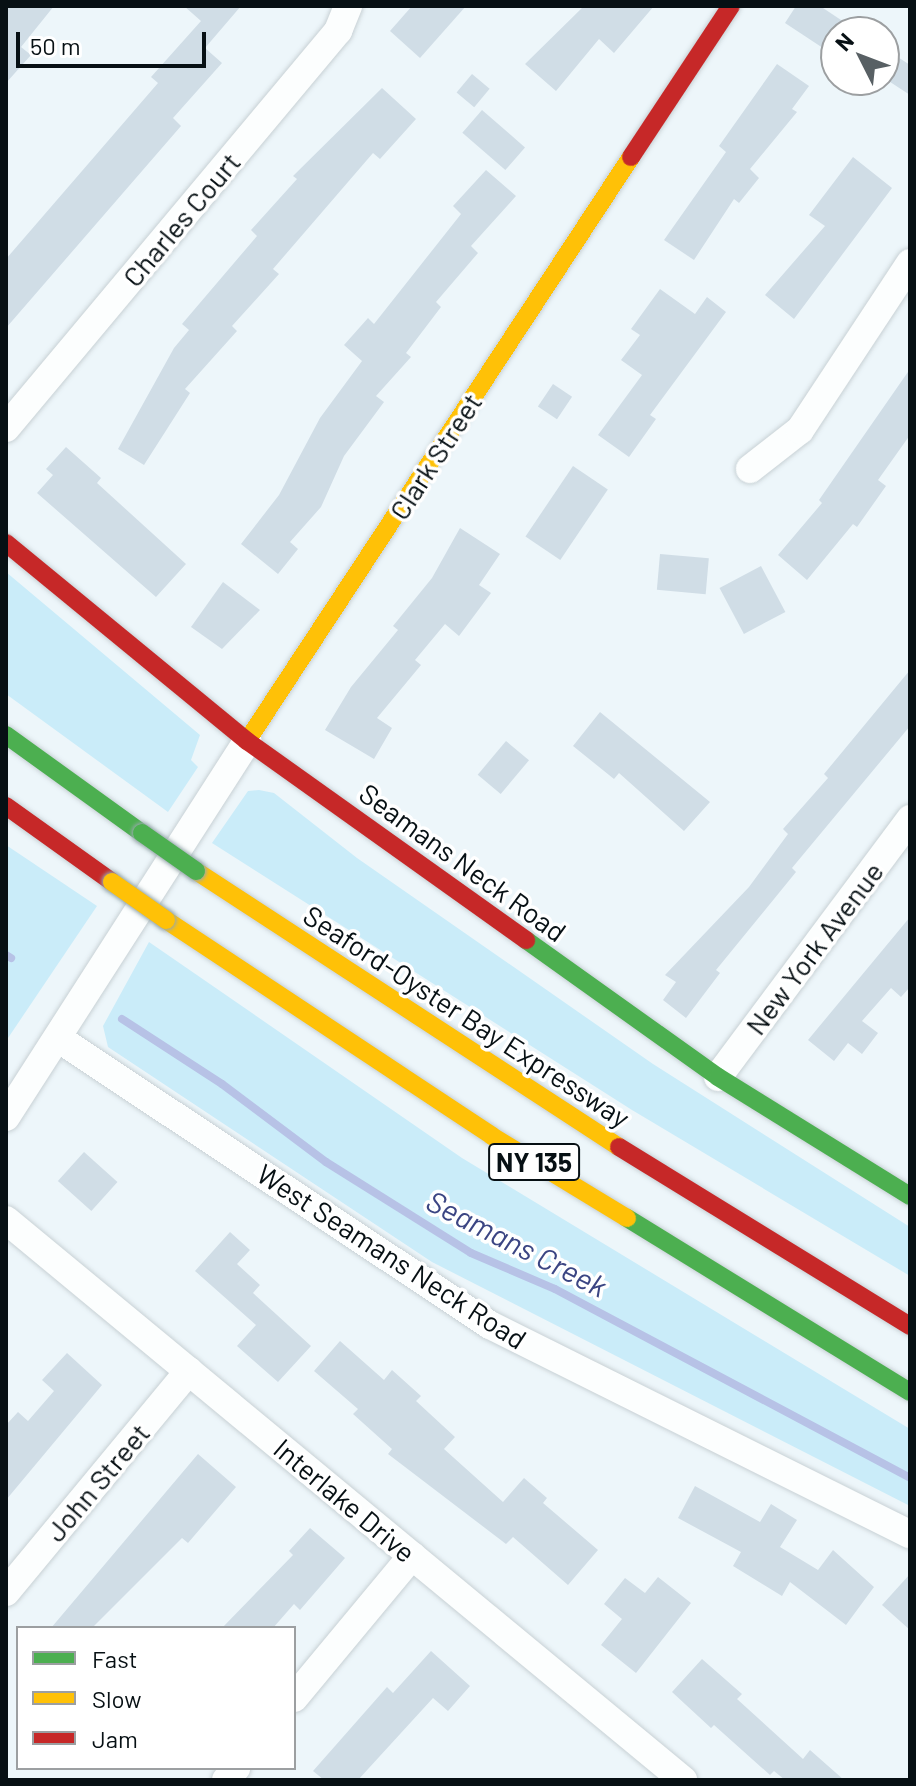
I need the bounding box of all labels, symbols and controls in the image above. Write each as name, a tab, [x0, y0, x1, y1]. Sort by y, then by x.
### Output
scale bar	[20, 16, 210, 66]
north arrow	[820, 16, 900, 96]
text: N	[829, 27, 858, 55]
text: 50 m	[30, 31, 81, 60]
street label: Charles Court	[115, 145, 247, 293]
street label: Clark Street	[382, 386, 488, 526]
street label: Seamans Neck Road	[353, 776, 573, 948]
street label: New York Avenue	[738, 855, 890, 1041]
street label: Seaford-Oyster Bay Expressway	[298, 898, 636, 1134]
road number: NY 135	[488, 1140, 580, 1184]
street label: West Seamans Neck Road	[251, 1156, 533, 1356]
water label: Seamans Creek	[421, 1182, 613, 1304]
street label: John Street	[38, 1416, 156, 1548]
street label: Interlake Drive	[267, 1431, 423, 1569]
legend	[16, 1626, 296, 1770]
text: Fast	[92, 1644, 137, 1673]
text: Slow	[92, 1684, 141, 1713]
text: Jam	[92, 1724, 138, 1753]

